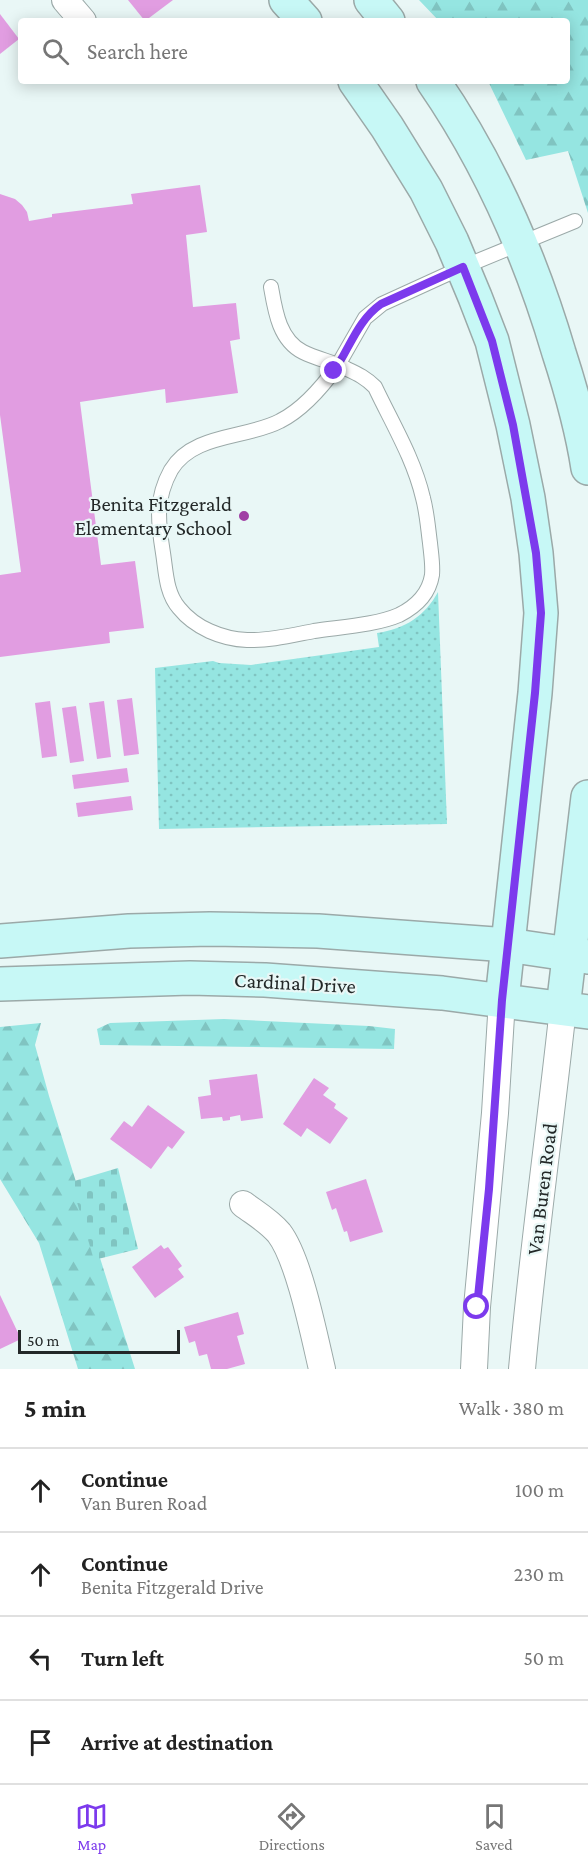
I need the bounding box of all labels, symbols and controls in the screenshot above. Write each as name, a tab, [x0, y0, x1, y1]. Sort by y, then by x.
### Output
search box	[18, 18, 570, 84]
icon: search	[39, 35, 72, 68]
text: Search here	[87, 39, 188, 64]
route end	[320, 357, 346, 383]
place label: Benita Fitzgerald Elementary School	[75, 492, 232, 540]
marker: Benita Fitzgerald Elementary School	[237, 509, 251, 523]
street label: Cardinal Drive	[234, 968, 356, 998]
street label: Van Buren Road	[522, 1122, 562, 1256]
route start	[463, 1293, 489, 1319]
scale bar	[18, 1327, 180, 1354]
text: 50 m	[27, 1332, 59, 1349]
text: 5 min	[24, 1394, 86, 1423]
text: Walk · 380 m	[459, 1397, 564, 1419]
text: Continue	[81, 1467, 168, 1492]
icon: ahead	[24, 1474, 57, 1507]
text: 100 m	[515, 1479, 564, 1501]
text: Van Buren Road	[81, 1492, 207, 1514]
text: Continue	[81, 1551, 168, 1576]
icon: ahead	[24, 1558, 57, 1591]
text: 230 m	[514, 1563, 564, 1585]
text: Benita Fitzgerald Drive	[81, 1576, 264, 1598]
icon: left	[24, 1642, 57, 1675]
text: Turn left	[81, 1646, 164, 1671]
text: 50 m	[523, 1647, 564, 1669]
icon: arrive	[24, 1726, 57, 1759]
text: Arrive at destination	[81, 1730, 273, 1755]
tab: Map	[75, 1800, 108, 1853]
tab: Directions	[259, 1800, 325, 1853]
tab: Saved	[475, 1800, 513, 1853]

